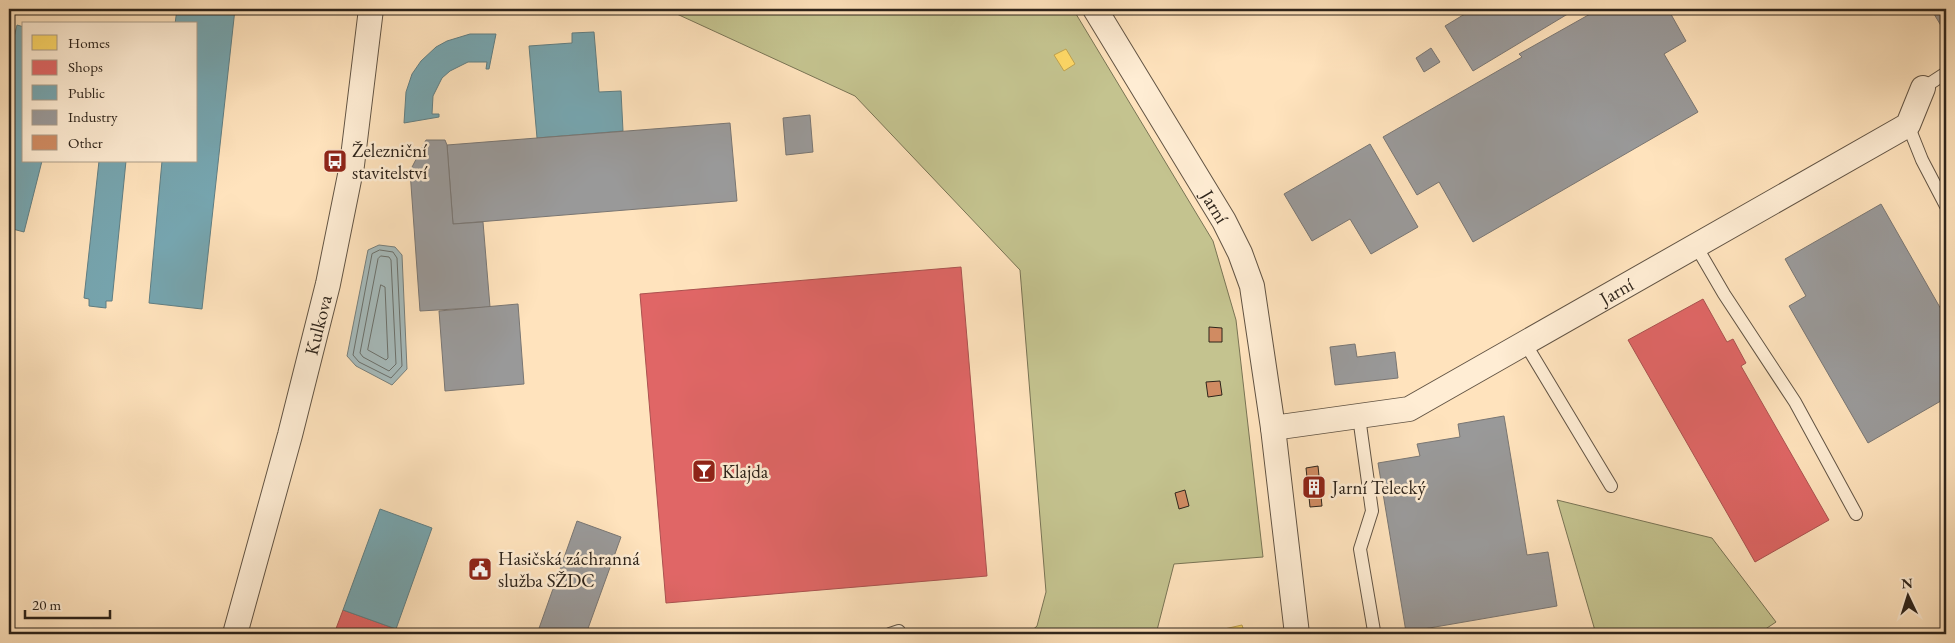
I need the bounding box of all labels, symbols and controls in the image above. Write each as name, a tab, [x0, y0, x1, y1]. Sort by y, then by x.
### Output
legend	[22, 22, 198, 162]
text: Homes	[68, 33, 110, 52]
text: Shops	[68, 57, 103, 76]
text: Public	[68, 83, 105, 102]
text: Industry	[68, 107, 118, 126]
text: Other	[68, 133, 103, 152]
place label: Železniční stavitelství	[352, 138, 428, 185]
bus stop icon: Železniční stavitelství	[322, 148, 348, 174]
street label: Jarní	[1194, 183, 1235, 228]
street label: Jarní	[1593, 271, 1638, 311]
street label: Kulkova	[298, 292, 337, 358]
bar icon: Klajda	[691, 458, 717, 484]
place label: Klajda	[722, 459, 769, 484]
building icon: Jarní Telecký	[1301, 474, 1327, 500]
place label: Jarní Telecký	[1330, 475, 1426, 500]
place label: Hasičská záchranná služba SŽDC	[498, 546, 640, 593]
public building icon: Hasičská záchranná služba SŽDC	[467, 556, 493, 582]
north arrow	[1882, 570, 1932, 620]
text: N	[1901, 574, 1914, 592]
scale bar	[25, 588, 110, 620]
text: 20 m	[32, 595, 61, 614]

